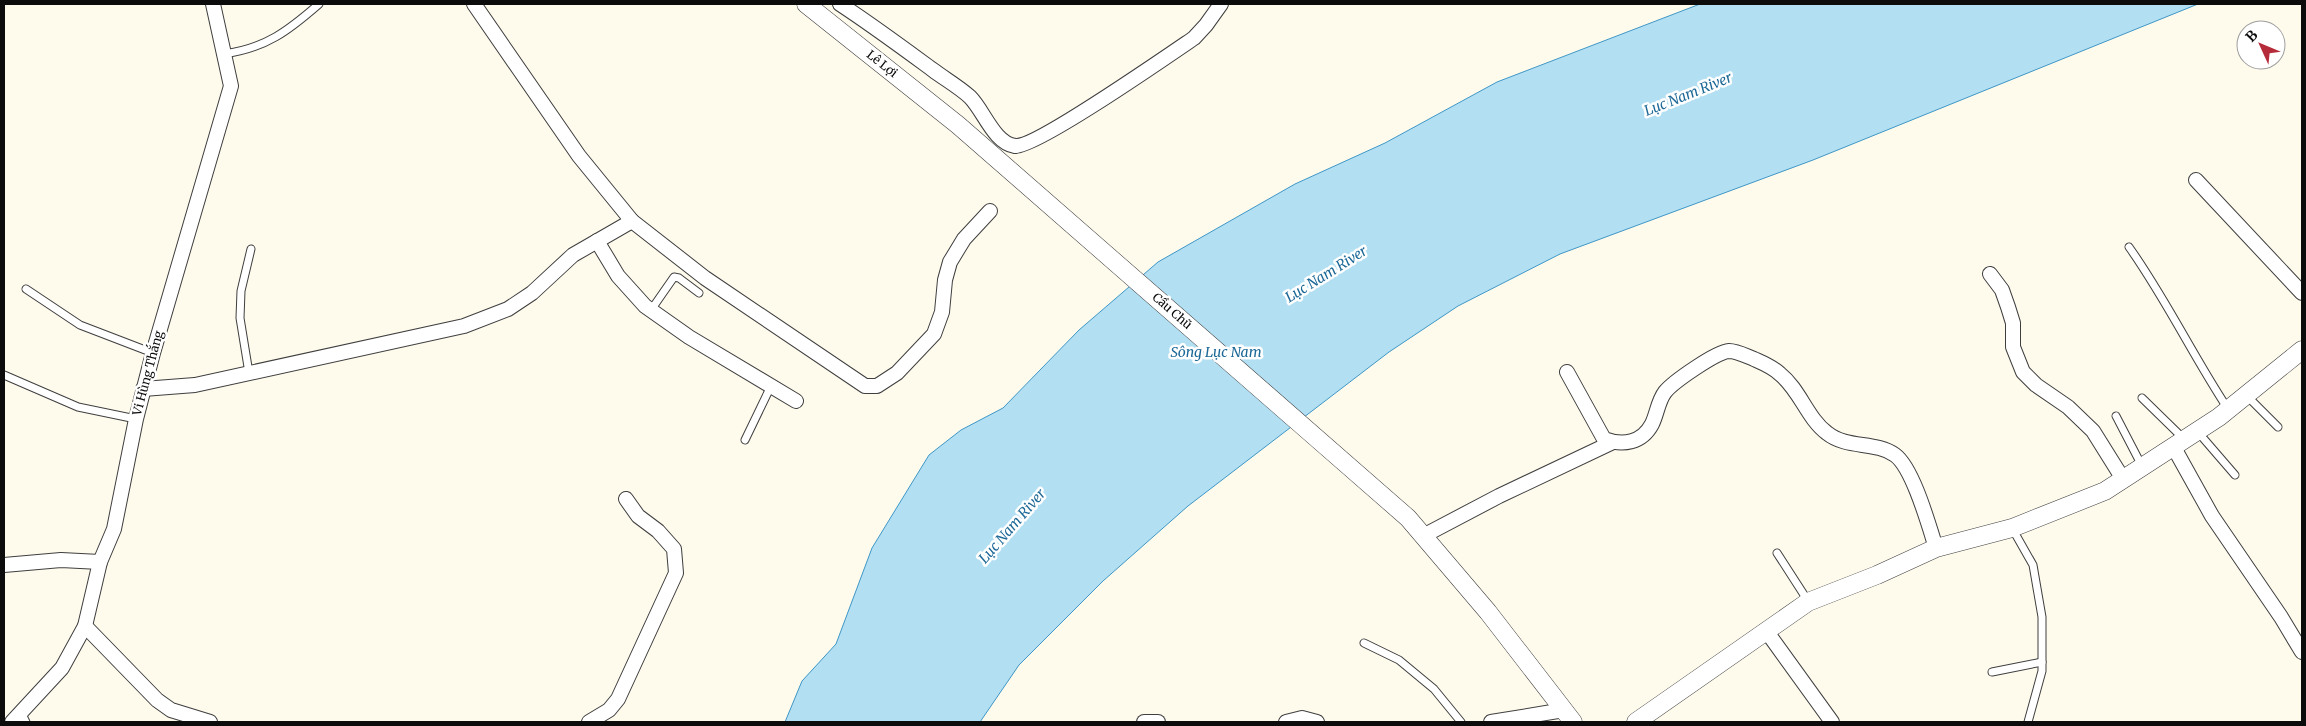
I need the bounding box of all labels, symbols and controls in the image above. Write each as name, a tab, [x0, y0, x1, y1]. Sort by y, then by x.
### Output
north arrow	[2236, 20, 2286, 70]
text: B	[2242, 26, 2262, 46]
street label: Lê Lợi	[864, 47, 901, 80]
water label: Lục Nam River	[1642, 68, 1735, 120]
water label: Lục Nam River	[1282, 242, 1370, 306]
street label: Cầu Chũ	[1149, 289, 1196, 332]
street label: Vi Hùng Thắng	[127, 328, 166, 418]
water label: Sông Lục Nam	[1170, 343, 1262, 361]
water label: Lục Nam River	[975, 485, 1049, 567]

